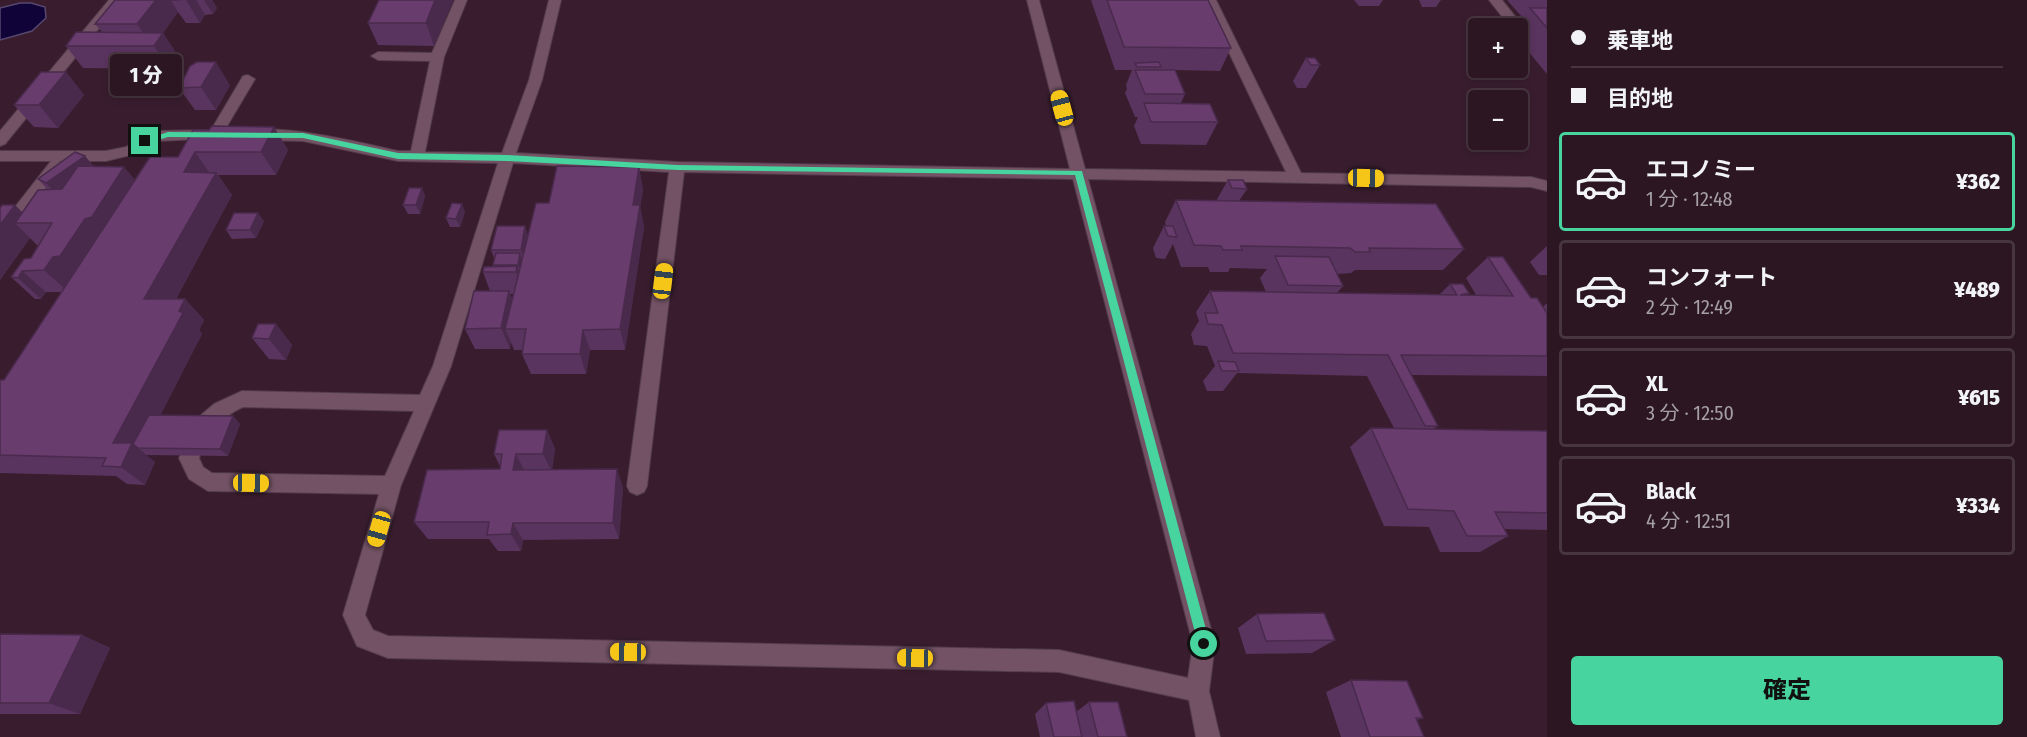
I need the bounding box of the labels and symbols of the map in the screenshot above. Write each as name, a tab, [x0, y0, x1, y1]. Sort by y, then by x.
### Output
callout: 1 分	[109, 54, 181, 96]
car	[1049, 88, 1075, 128]
route end	[131, 127, 158, 154]
car	[1348, 169, 1384, 187]
car	[652, 262, 674, 300]
car	[233, 474, 269, 492]
car	[365, 509, 393, 549]
route start	[1190, 630, 1217, 657]
car	[610, 643, 646, 661]
car	[897, 649, 933, 667]

